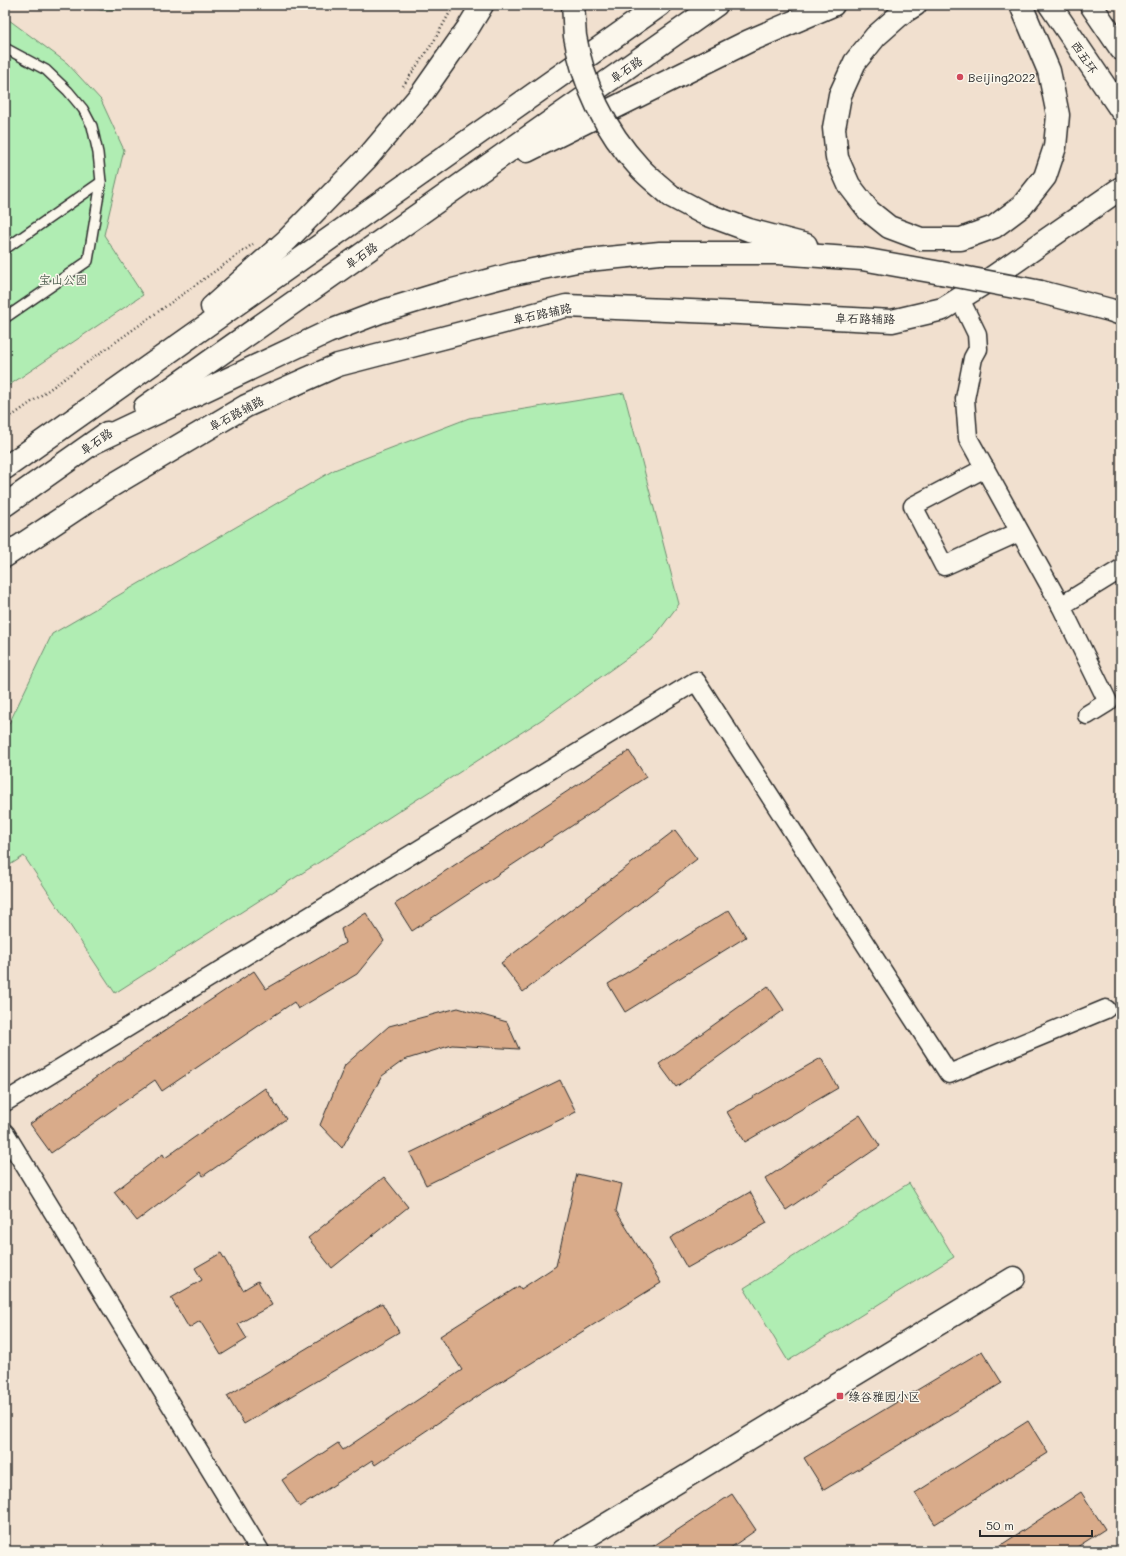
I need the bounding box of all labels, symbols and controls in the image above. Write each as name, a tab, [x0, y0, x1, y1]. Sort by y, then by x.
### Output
street label: 西五环	[1068, 38, 1102, 76]
street label: 阜石路	[607, 52, 645, 86]
place label: Beijing2022	[968, 69, 1035, 85]
marker: Beijing2022	[955, 72, 965, 82]
street label: 阜石路	[342, 238, 380, 272]
park label: 宝山公园	[39, 271, 87, 287]
street label: 阜石路辅路	[511, 299, 573, 327]
street label: 阜石路辅路	[835, 309, 895, 327]
street label: 阜石路辅路	[206, 392, 266, 434]
street label: 阜石路	[77, 424, 115, 458]
place label: 绿谷雅园小区	[848, 1388, 920, 1404]
marker: 绿谷雅园小区	[835, 1391, 845, 1401]
scale bar	[980, 1512, 1092, 1538]
text: 50 m	[986, 1517, 1014, 1533]

